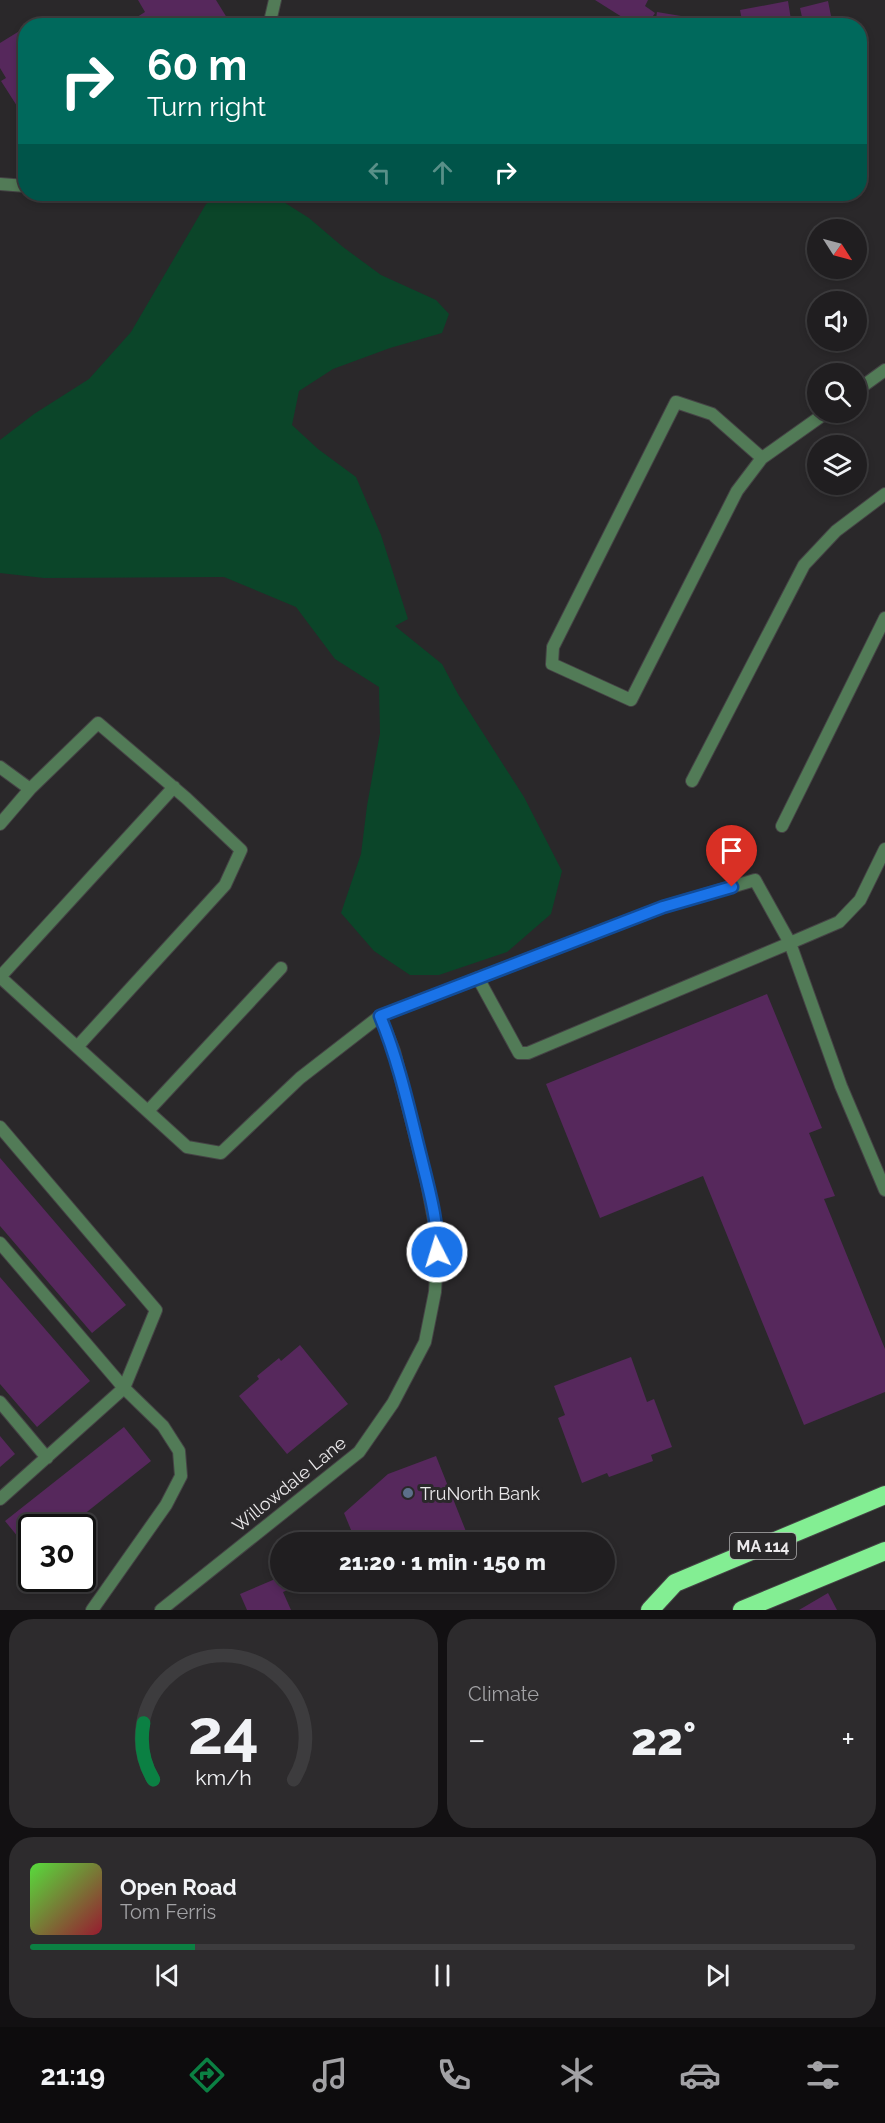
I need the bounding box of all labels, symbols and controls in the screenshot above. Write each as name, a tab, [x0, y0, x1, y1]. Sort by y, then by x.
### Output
text: 60 m	[147, 41, 247, 90]
icon: right	[48, 42, 126, 120]
text: Turn right	[147, 91, 266, 122]
icon: left	[363, 156, 396, 189]
icon: ahead	[426, 156, 459, 189]
icon: right	[489, 156, 522, 189]
north arrow	[807, 219, 867, 279]
map controls	[807, 219, 867, 495]
button: sound	[807, 291, 867, 351]
button: search	[807, 363, 867, 423]
button: layers	[807, 435, 867, 495]
pin	[706, 825, 757, 887]
icon: arrive	[715, 834, 748, 867]
position arrow	[405, 1220, 469, 1284]
street label: Willowdale Lane	[228, 1432, 350, 1536]
place label: TruNorth Bank	[420, 1483, 541, 1504]
marker: TruNorth Bank	[401, 1486, 415, 1500]
speed limit sign: 30	[18, 1514, 96, 1592]
road number: MA 114	[730, 1533, 796, 1559]
text: 21:20 · 1 min · 150 m	[339, 1549, 546, 1575]
text: Climate	[468, 1682, 539, 1706]
text: 24	[188, 1695, 259, 1769]
text: 22°	[631, 1713, 696, 1766]
text: −	[468, 1720, 486, 1759]
text: +	[841, 1720, 855, 1759]
text: km/h	[195, 1766, 252, 1791]
text: Open Road	[120, 1874, 237, 1900]
text: Tom Ferris	[120, 1900, 216, 1924]
icon: previous	[151, 1959, 184, 1992]
icon: pause	[426, 1959, 459, 1992]
icon: next	[701, 1959, 734, 1992]
icon: directions	[186, 2054, 228, 2096]
icon: music	[309, 2054, 351, 2096]
icon: phone	[433, 2054, 475, 2096]
icon: climate	[556, 2054, 598, 2096]
icon: car	[679, 2054, 721, 2096]
icon: filters	[802, 2054, 844, 2096]
text: 21:19	[41, 2060, 105, 2091]

